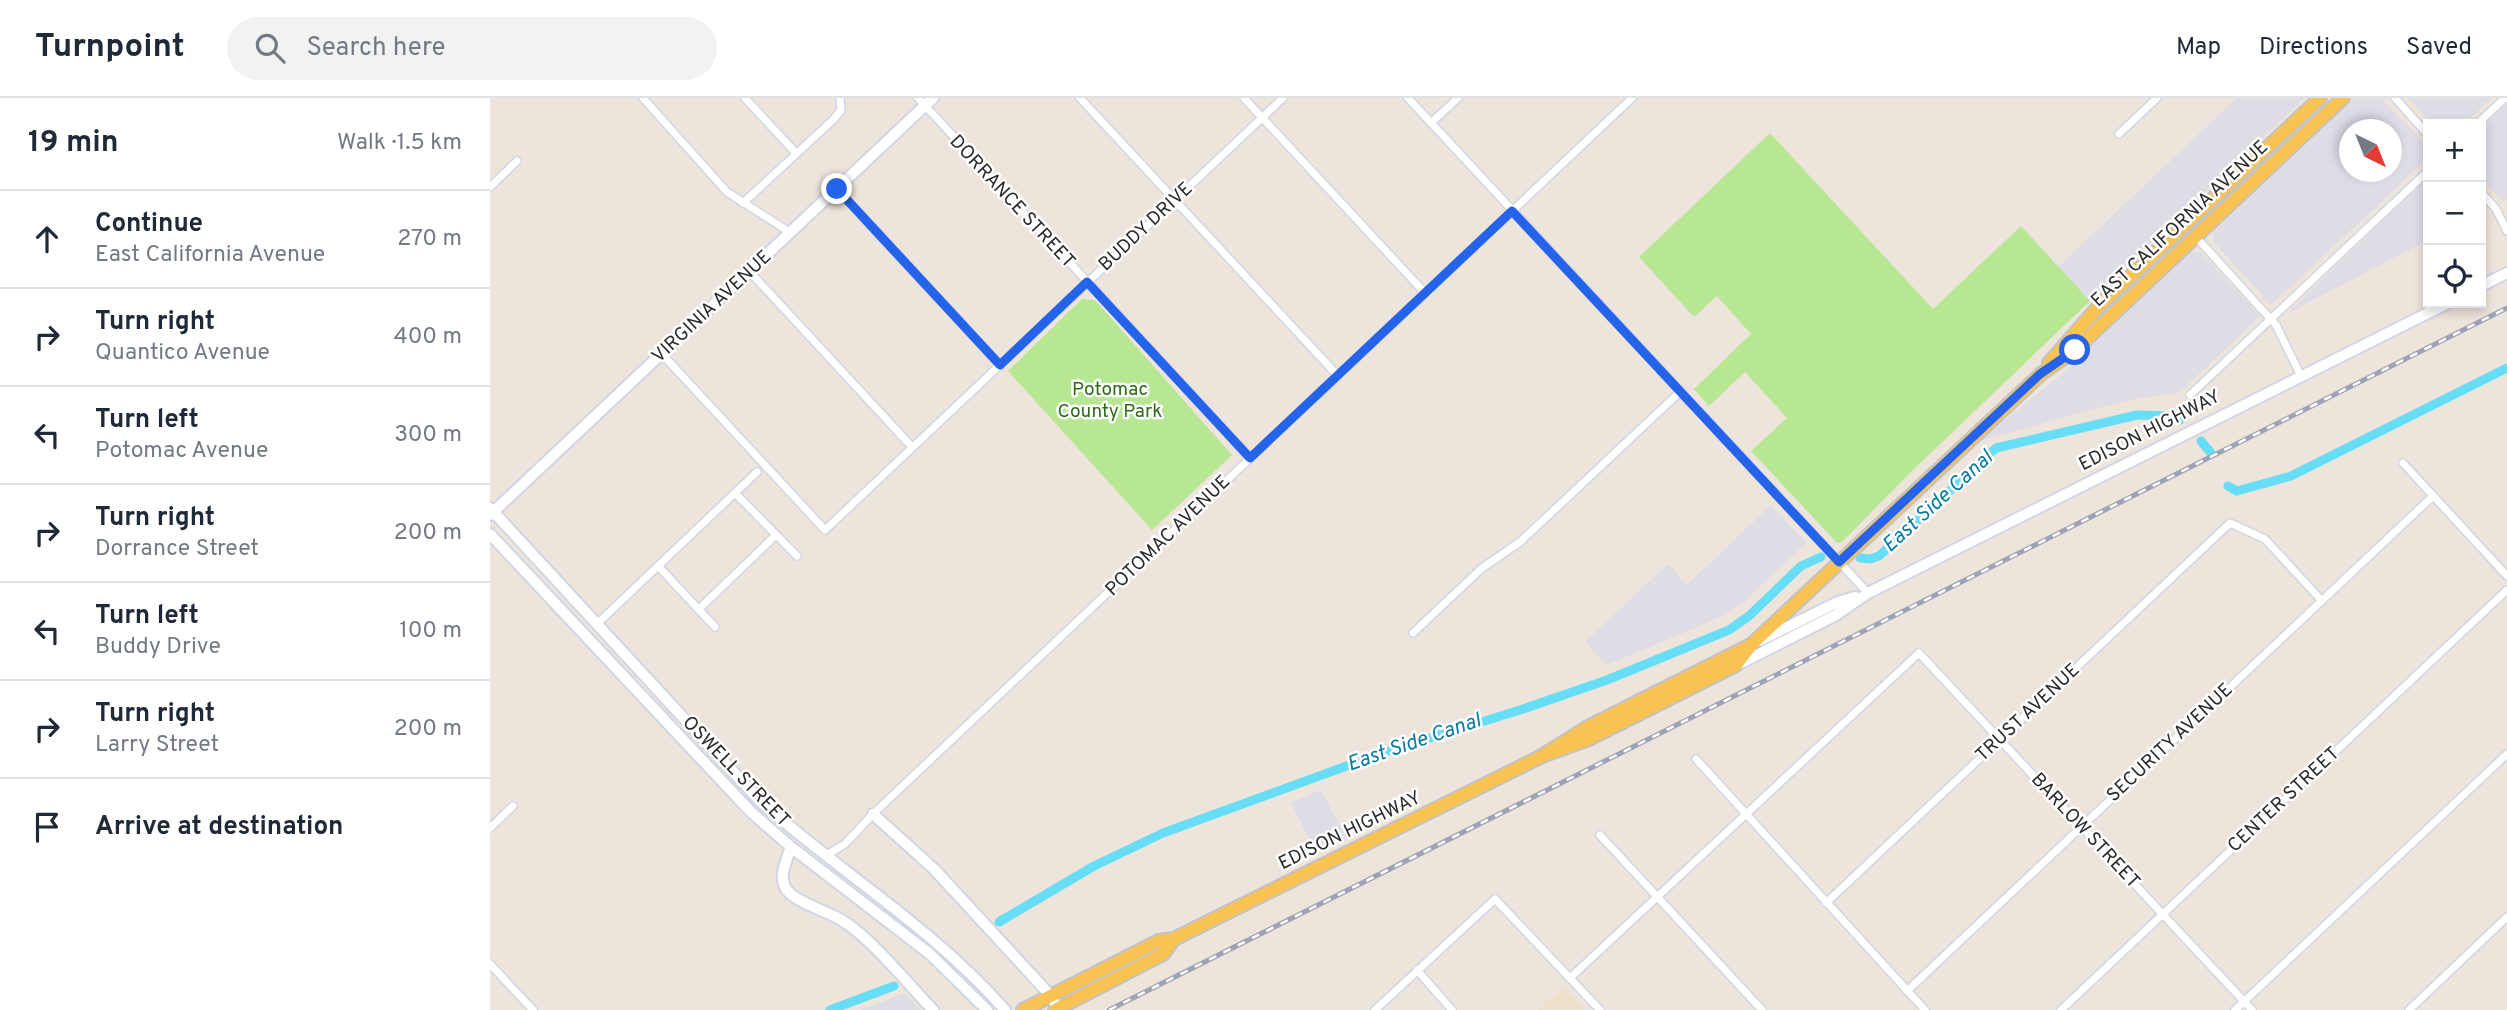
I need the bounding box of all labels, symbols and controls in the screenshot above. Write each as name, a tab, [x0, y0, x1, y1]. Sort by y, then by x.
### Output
search box	[227, 17, 717, 80]
text: Turnpoint	[35, 27, 185, 69]
icon: search	[251, 29, 289, 67]
text: Search here	[307, 32, 446, 65]
text: Map	[2176, 33, 2221, 63]
text: Directions	[2259, 33, 2368, 63]
text: Saved	[2406, 33, 2472, 63]
north arrow	[2339, 119, 2402, 182]
map controls	[2423, 119, 2486, 308]
button: +	[2423, 119, 2486, 182]
text: 19 min	[28, 125, 118, 162]
text: Walk · 1.5 km	[337, 129, 462, 158]
street label: DORRANCE STREET	[944, 130, 1080, 274]
street label: EAST CALIFORNIA AVENUE	[2086, 135, 2274, 313]
route end	[821, 173, 852, 204]
street label: BUDDY DRIVE	[1094, 177, 1198, 277]
button: −	[2423, 182, 2486, 245]
text: Continue	[95, 208, 203, 241]
icon: ahead	[28, 220, 66, 258]
text: 270 m	[397, 225, 462, 254]
text: East California Avenue	[95, 241, 325, 270]
street label: VIRGINIA AVENUE	[647, 245, 777, 369]
button: locate	[2423, 245, 2486, 308]
text: Turn right	[95, 306, 215, 339]
icon: right	[28, 318, 66, 356]
text: 400 m	[393, 323, 462, 352]
route start	[2059, 334, 2090, 365]
text: Quantico Avenue	[95, 339, 270, 368]
park label: Potomac County Park	[1058, 378, 1162, 424]
street label: EDISON HIGHWAY	[2075, 385, 2225, 477]
text: Turn left	[95, 404, 199, 437]
icon: left	[28, 416, 66, 454]
text: 300 m	[394, 421, 462, 450]
text: Potomac Avenue	[95, 437, 268, 466]
water label: East Side Canal	[1877, 444, 2000, 559]
street label: POTOMAC AVENUE	[1101, 470, 1235, 602]
text: Turn right	[95, 502, 215, 535]
icon: right	[28, 514, 66, 552]
text: 200 m	[394, 519, 462, 548]
text: Dorrance Street	[95, 535, 259, 564]
text: Turn left	[95, 600, 199, 633]
icon: left	[28, 612, 66, 650]
text: 100 m	[399, 617, 462, 646]
text: Buddy Drive	[95, 633, 221, 662]
street label: TRUST AVENUE	[1971, 659, 2085, 767]
street label: SECURITY AVENUE	[2102, 678, 2238, 808]
text: Turn right	[95, 698, 215, 731]
water label: East Side Canal	[1343, 707, 1486, 779]
icon: right	[28, 710, 66, 748]
street label: OSWELL STREET	[677, 711, 795, 833]
text: 200 m	[394, 715, 462, 744]
text: Larry Street	[95, 731, 219, 760]
street label: CENTER STREET	[2223, 742, 2345, 858]
street label: BARLOW STREET	[2025, 768, 2145, 894]
street label: EDISON HIGHWAY	[1275, 786, 1425, 876]
icon: arrive	[28, 808, 66, 846]
text: Arrive at destination	[95, 811, 343, 844]

